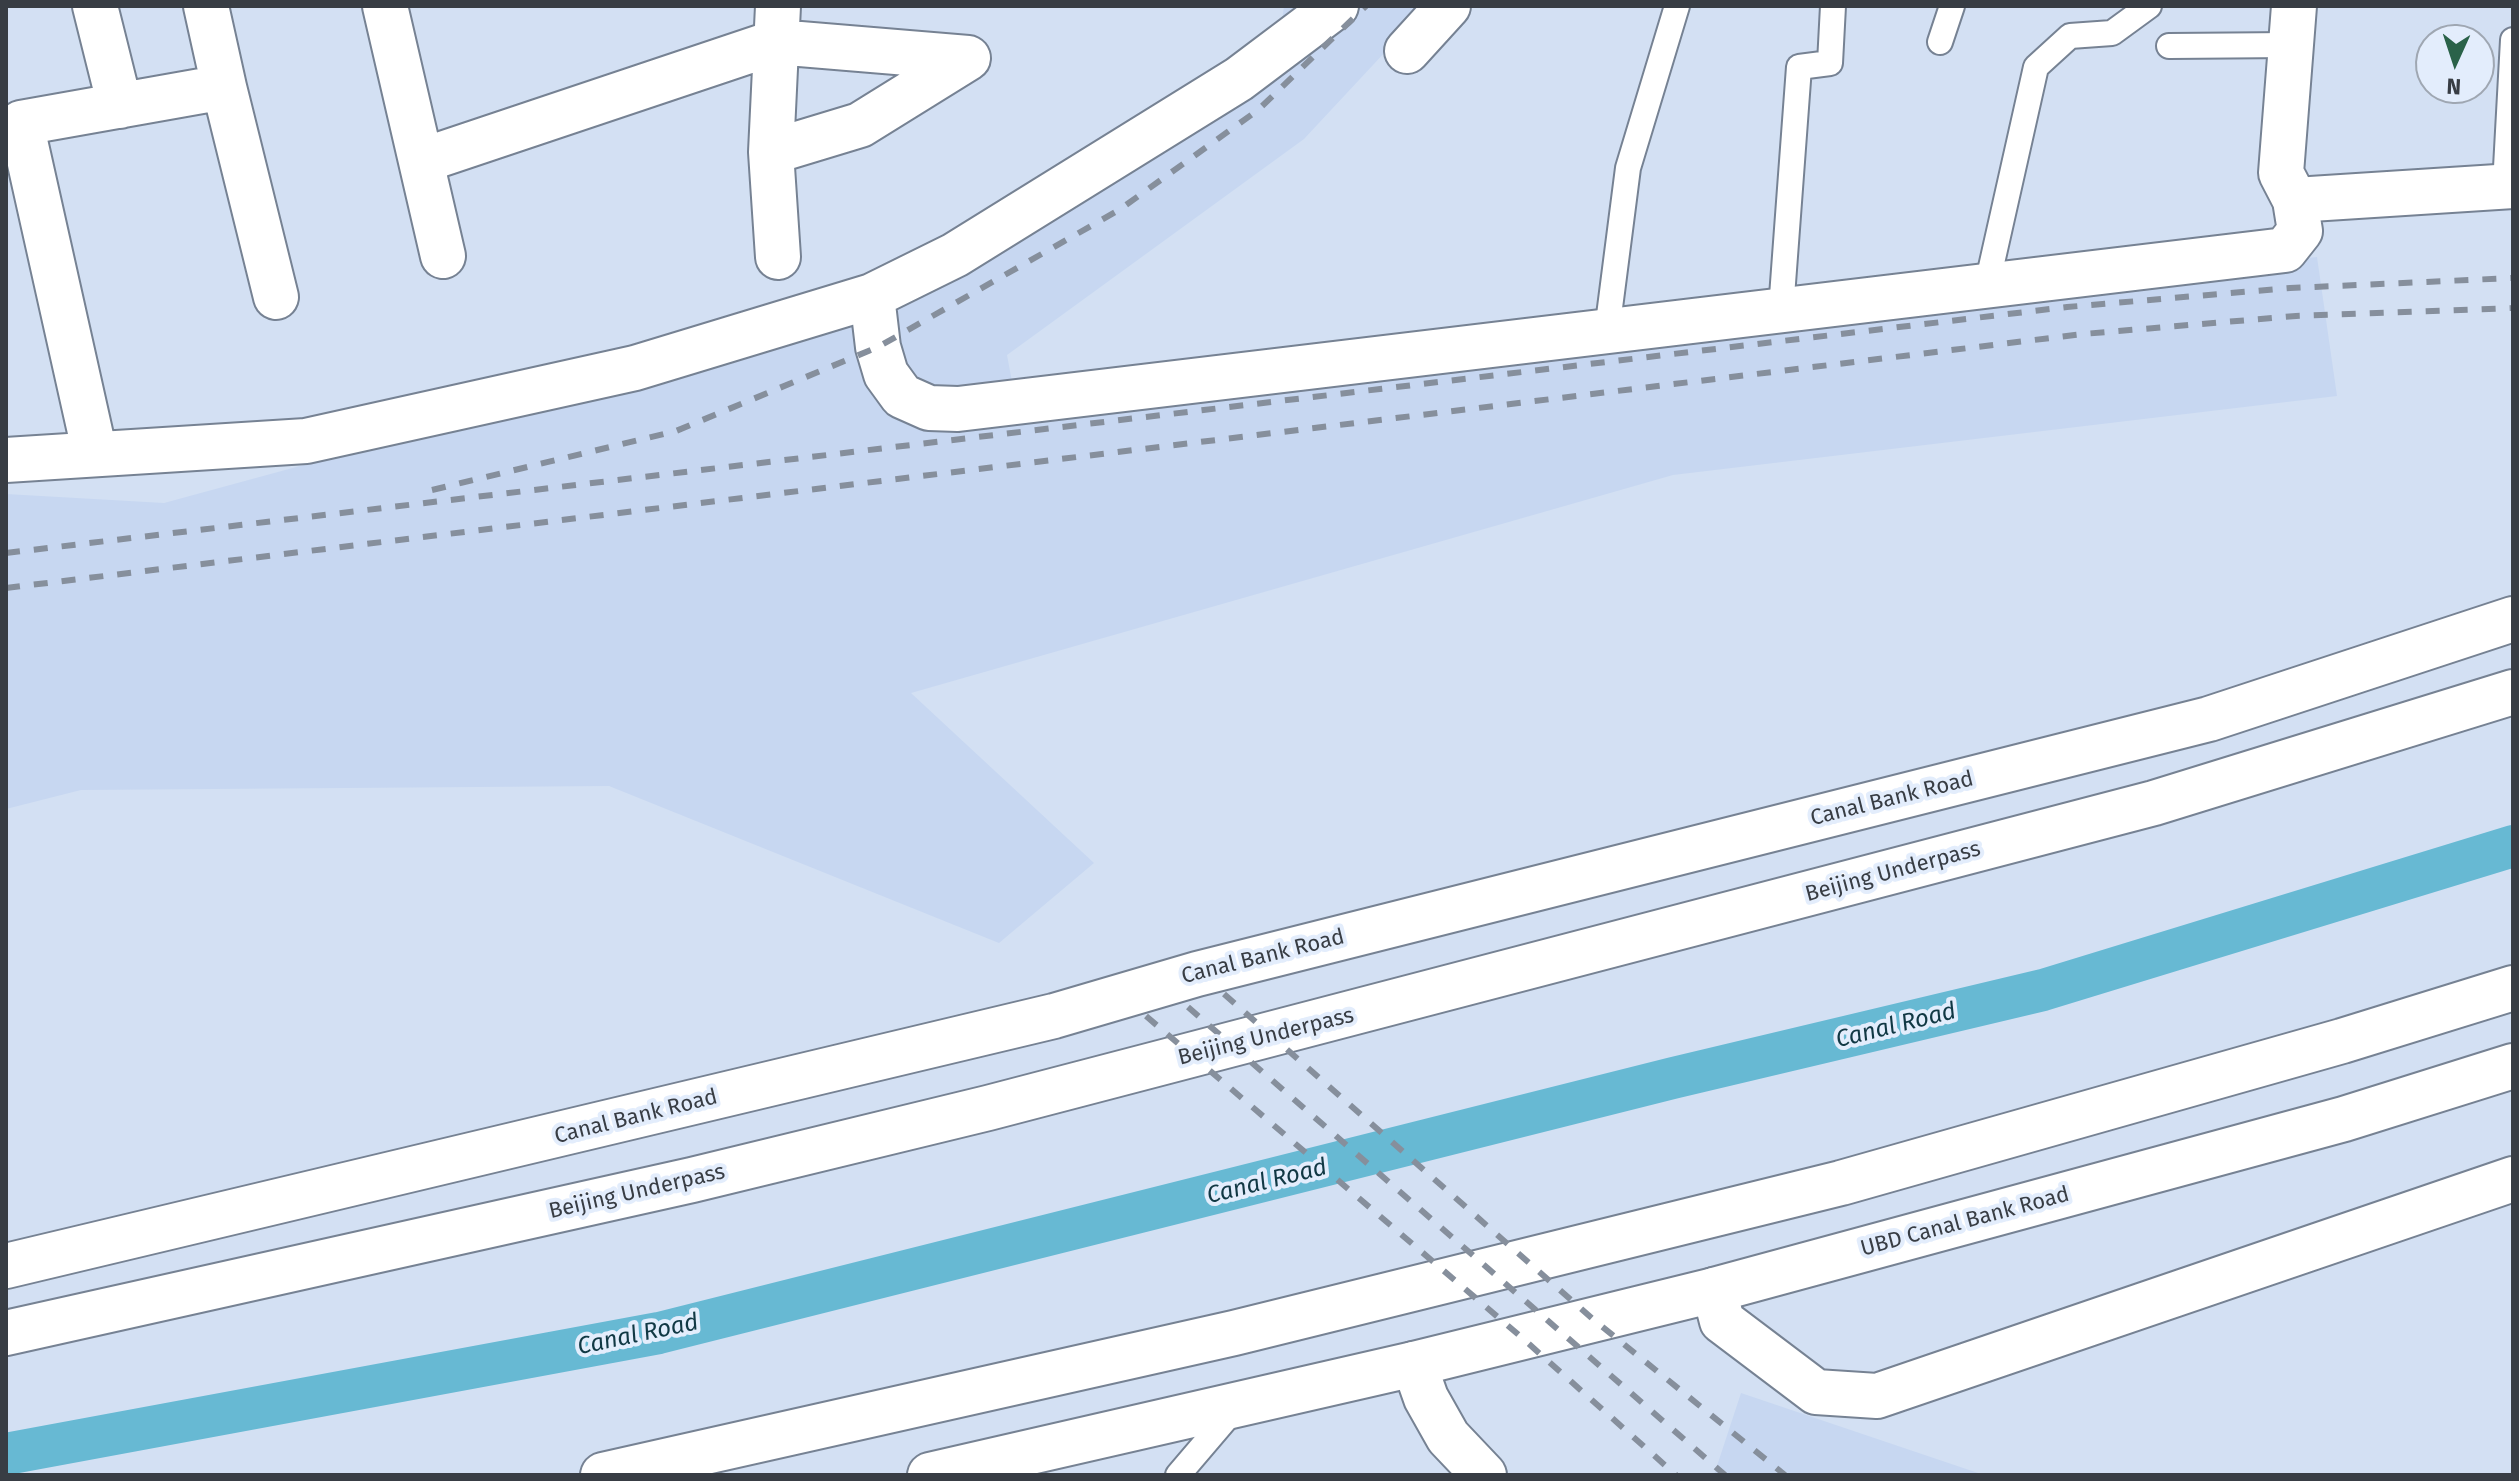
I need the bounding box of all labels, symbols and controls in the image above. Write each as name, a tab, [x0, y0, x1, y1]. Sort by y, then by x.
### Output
north arrow	[2415, 24, 2495, 104]
text: N	[2446, 73, 2462, 100]
street label: Canal Bank Road	[1808, 766, 1976, 832]
street label: Beijing Underpass	[1803, 836, 1983, 908]
street label: Canal Bank Road	[1179, 924, 1347, 990]
water label: Canal Road	[1833, 997, 1959, 1055]
street label: Beijing Underpass	[1175, 1002, 1357, 1072]
street label: Canal Bank Road	[552, 1084, 720, 1150]
water label: Canal Road	[1204, 1153, 1330, 1211]
street label: Beijing Underpass	[546, 1159, 728, 1225]
street label: UBD Canal Bank Road	[1858, 1181, 2072, 1263]
water label: Canal Road	[575, 1308, 701, 1362]

